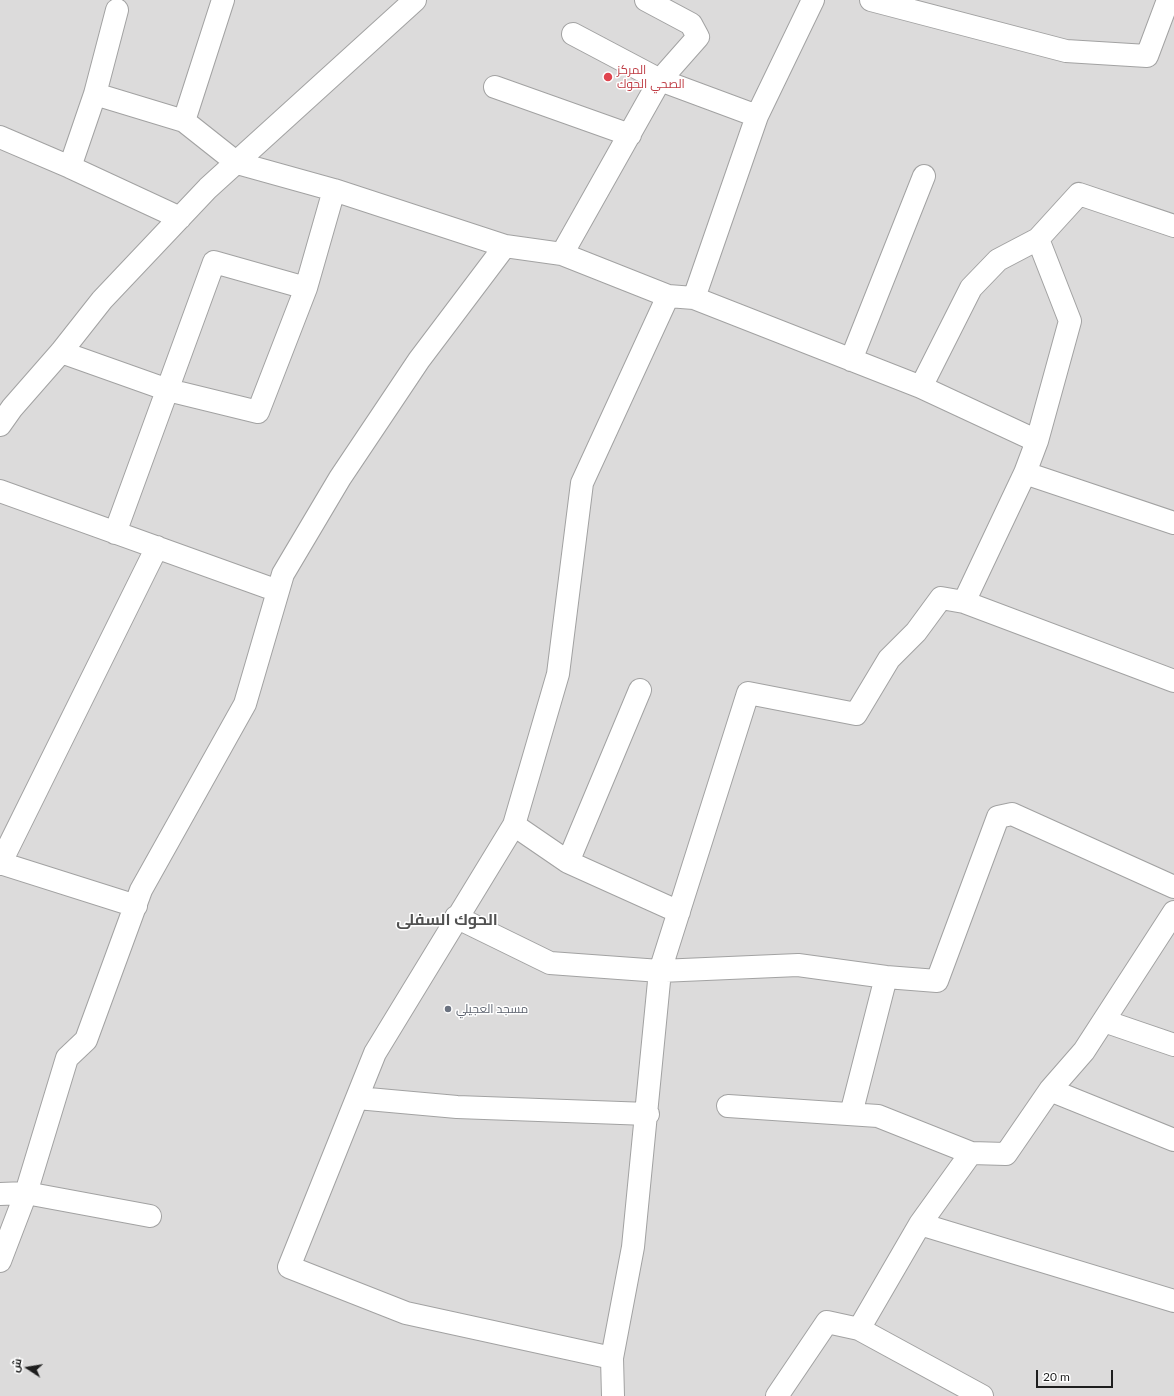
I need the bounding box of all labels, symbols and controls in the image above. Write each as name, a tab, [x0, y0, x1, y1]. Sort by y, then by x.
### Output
place label: المركز الصحي الحوك	[617, 63, 685, 91]
marker: المركز الصحي الحوك	[602, 71, 614, 83]
district label: الحوك السفلى	[396, 910, 498, 930]
place label: مسجد العجيلي	[456, 1002, 528, 1016]
marker: مسجد العجيلي	[443, 1004, 453, 1014]
north arrow	[8, 1348, 48, 1388]
text: ش	[8, 1357, 24, 1374]
scale bar	[1038, 1362, 1115, 1388]
text: 20 m	[1043, 1369, 1070, 1384]

